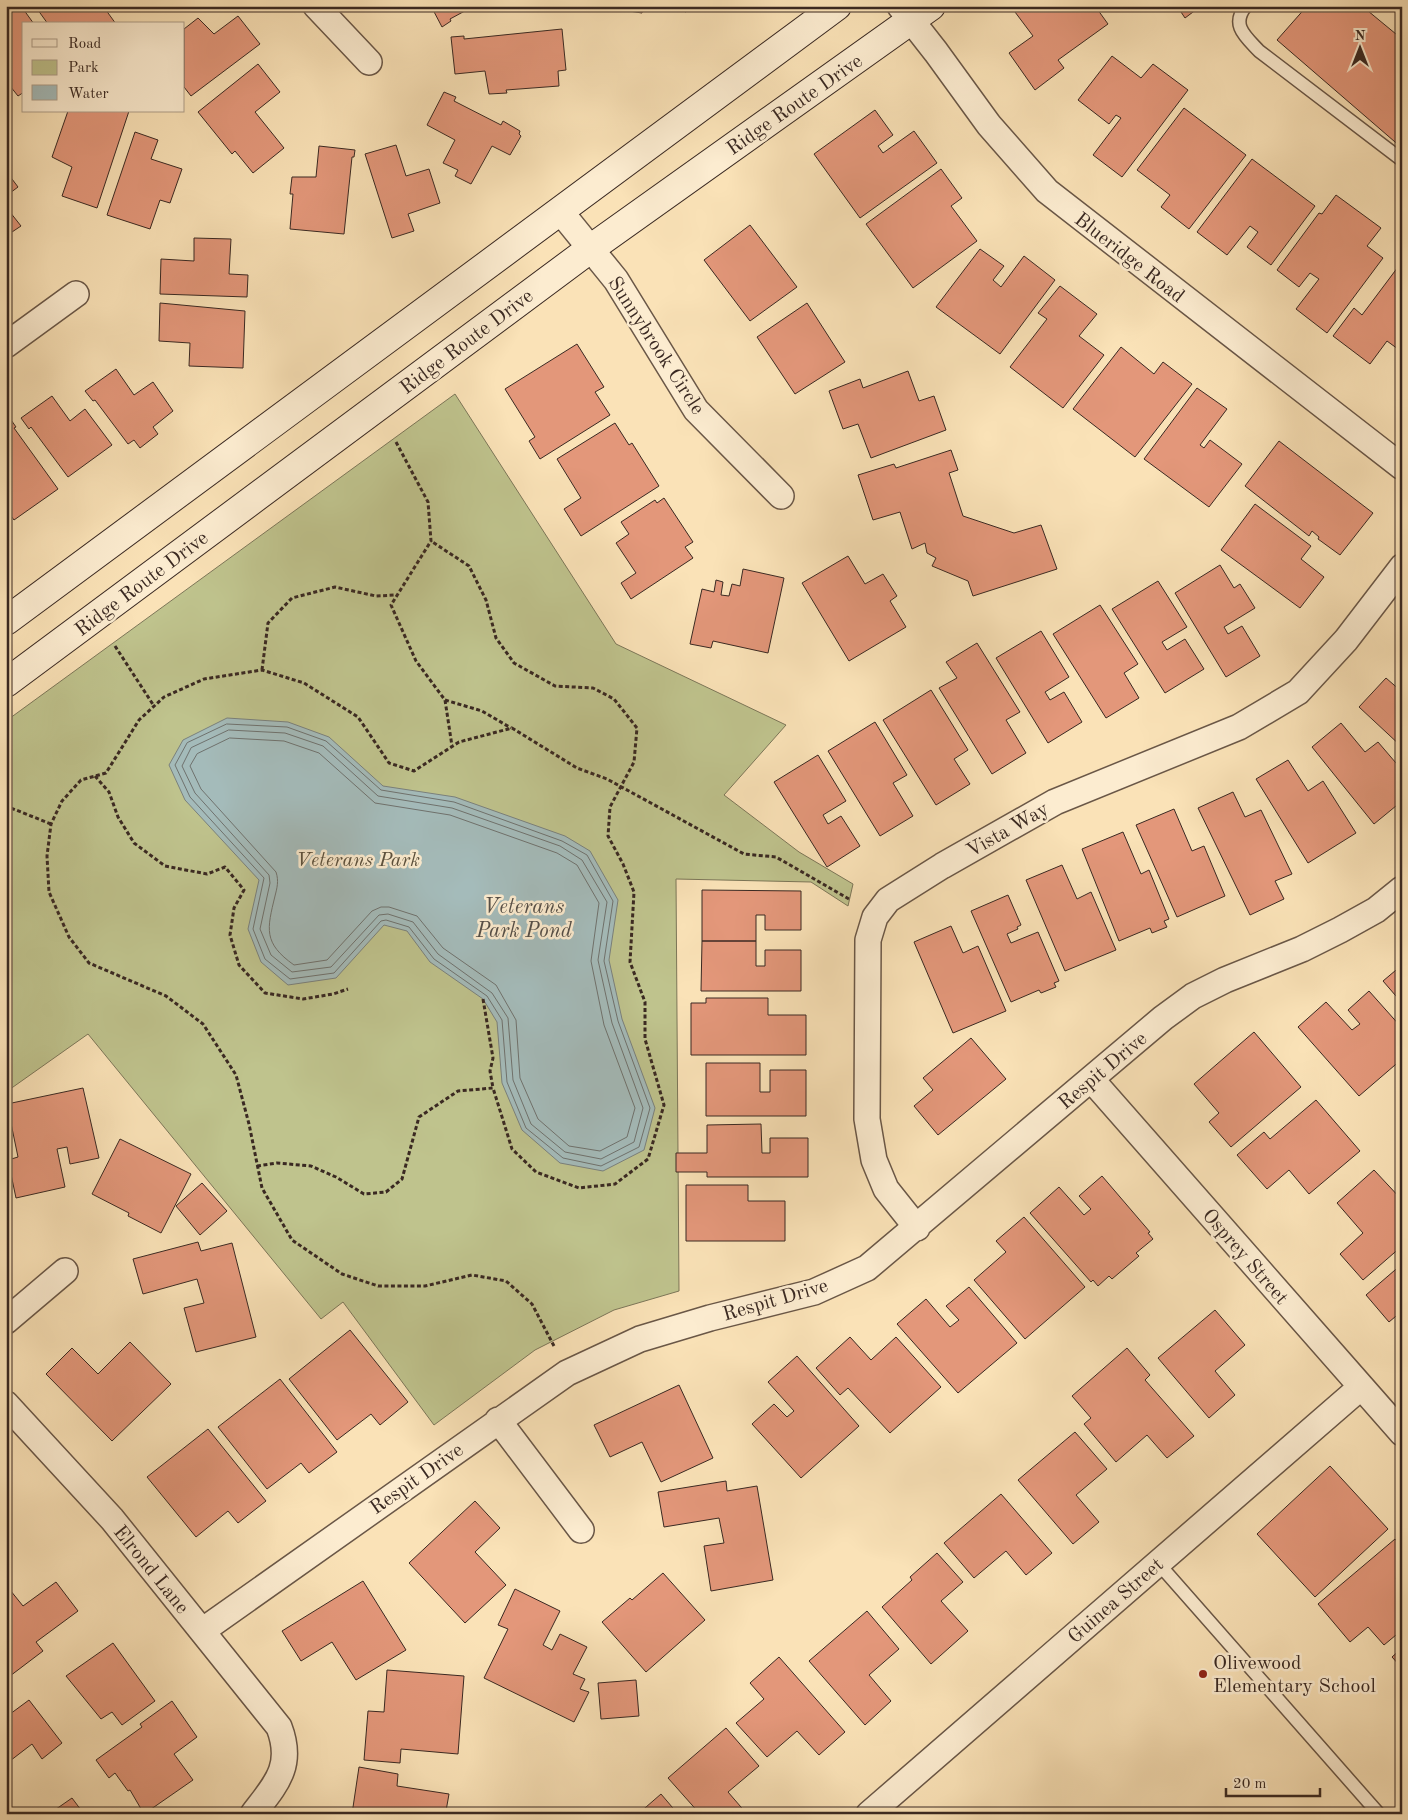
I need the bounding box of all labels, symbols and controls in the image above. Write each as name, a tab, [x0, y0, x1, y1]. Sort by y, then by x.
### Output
legend	[22, 22, 185, 112]
north arrow	[1336, 22, 1386, 72]
text: N	[1355, 29, 1366, 43]
text: Road	[68, 37, 102, 52]
street label: Ridge Route Drive	[724, 51, 867, 160]
text: Park	[68, 61, 99, 76]
text: Water	[68, 87, 109, 102]
street label: Blueridge Road	[1070, 210, 1187, 307]
street label: Sunnybrook Circle	[603, 274, 707, 419]
street label: Ridge Route Drive	[397, 286, 537, 399]
street label: Ridge Route Drive	[72, 528, 212, 641]
street label: Vista Way	[964, 799, 1053, 862]
park label: Veterans Park	[296, 851, 420, 871]
water label: Veterans Park Pond	[475, 897, 573, 942]
street label: Respit Drive	[1055, 1029, 1151, 1114]
street label: Osprey Street	[1198, 1206, 1291, 1309]
street label: Respit Drive	[721, 1276, 831, 1326]
street label: Respit Drive	[367, 1440, 467, 1519]
street label: Elrond Lane	[109, 1522, 192, 1618]
street label: Guinea Street	[1065, 1555, 1168, 1648]
place label: Olivewood Elementary School	[1213, 1654, 1376, 1697]
marker: Olivewood Elementary School	[1197, 1668, 1209, 1680]
scale bar	[1226, 1765, 1319, 1797]
text: 20 m	[1233, 1777, 1267, 1792]

